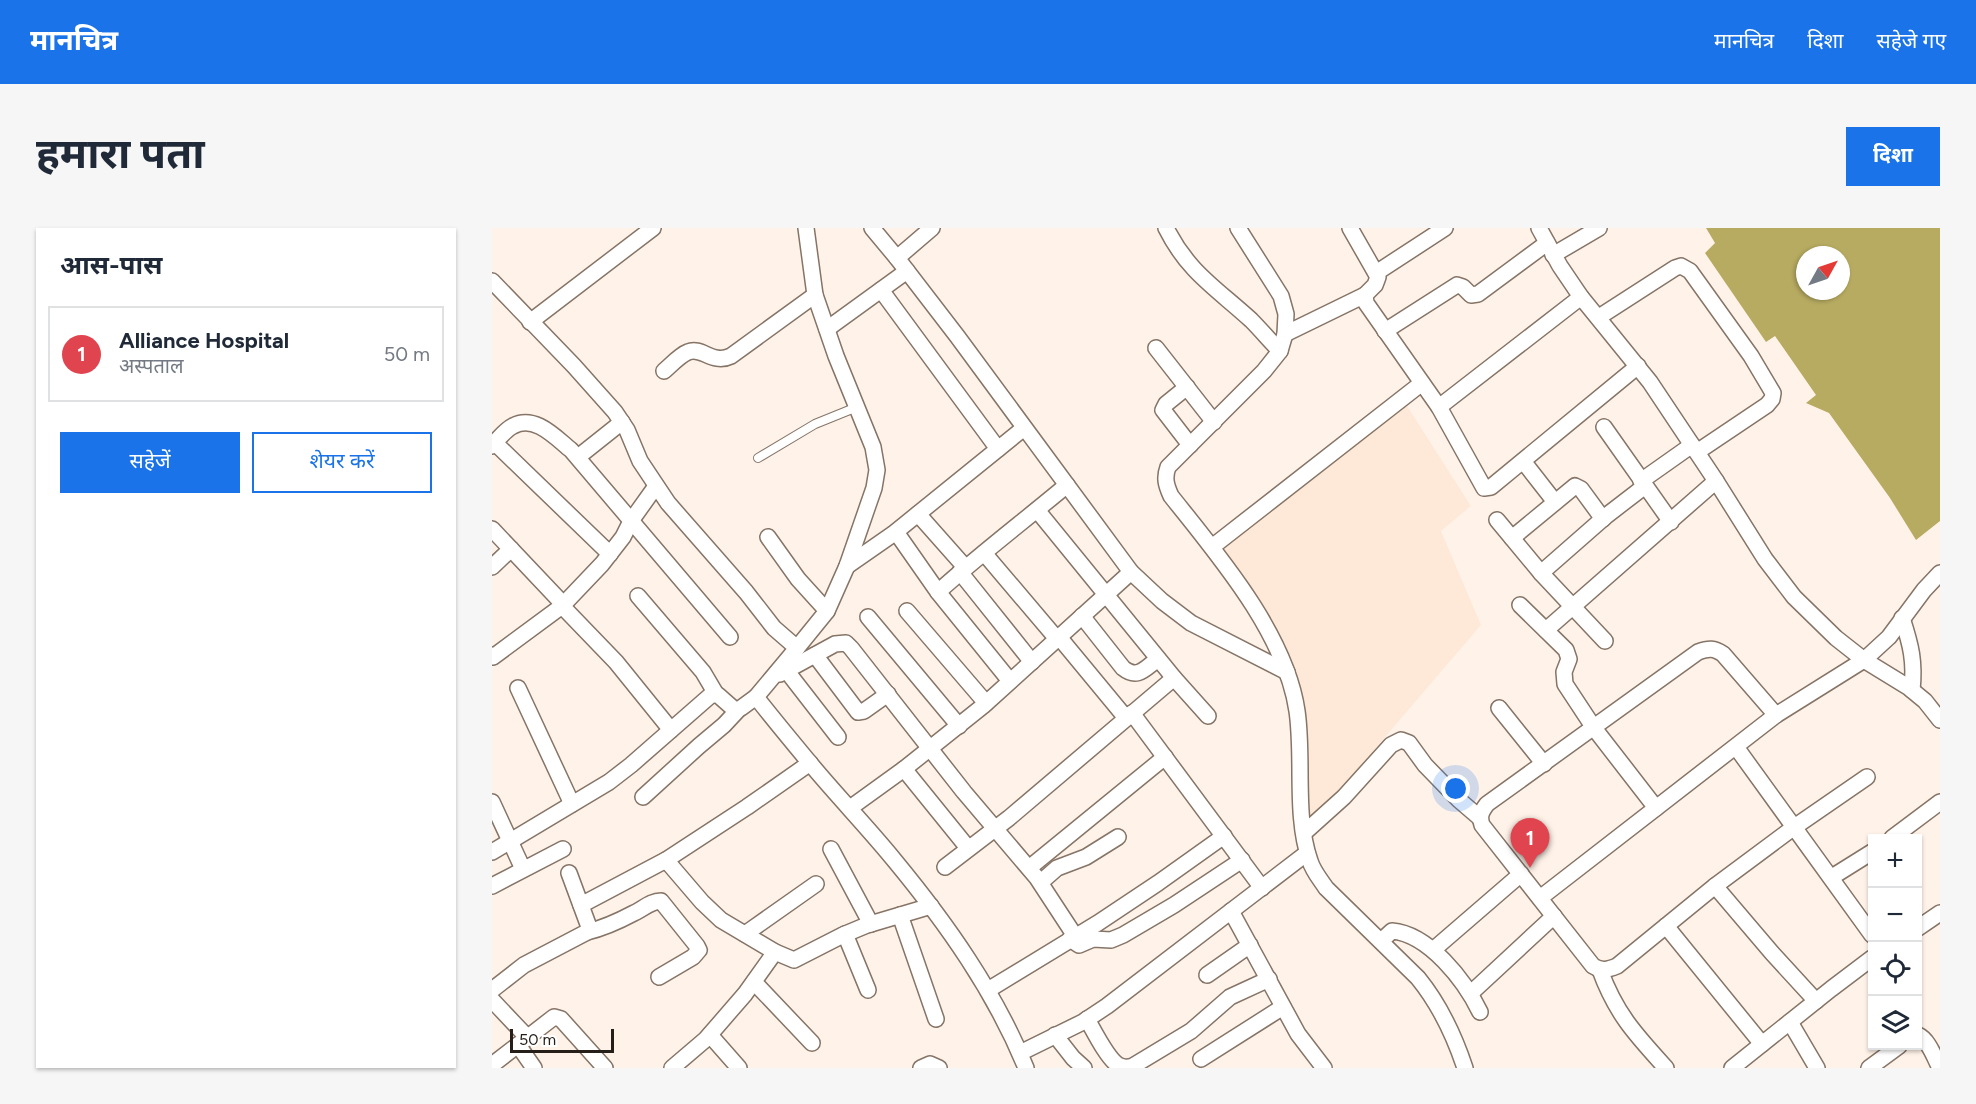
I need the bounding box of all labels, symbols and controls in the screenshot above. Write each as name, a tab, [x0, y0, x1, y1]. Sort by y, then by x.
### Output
text: मानचित्र	[30, 23, 118, 57]
text: मानचित्र	[1714, 28, 1774, 53]
text: दिशा	[1807, 28, 1843, 53]
text: सहेजे गए	[1876, 28, 1946, 53]
button: दिशा	[1846, 127, 1940, 186]
text: हमारा पता	[36, 128, 205, 179]
north arrow	[1796, 246, 1850, 300]
text: आस-पास	[60, 249, 162, 281]
text: Alliance Hospital	[119, 327, 289, 354]
text: 1	[77, 342, 86, 366]
text: 50 m	[384, 342, 430, 366]
text: अस्पताल	[119, 354, 184, 378]
button: सहेजें	[60, 432, 240, 493]
button: शेयर करें	[252, 432, 432, 493]
your location	[1441, 774, 1470, 803]
pin: 1	[1510, 818, 1550, 868]
map controls	[1868, 834, 1922, 1050]
button: +	[1868, 834, 1922, 888]
button: −	[1868, 888, 1922, 942]
button: locate	[1868, 942, 1922, 996]
button: layers	[1868, 996, 1922, 1050]
scale bar	[510, 1026, 614, 1054]
text: 50 m	[519, 1030, 556, 1049]

